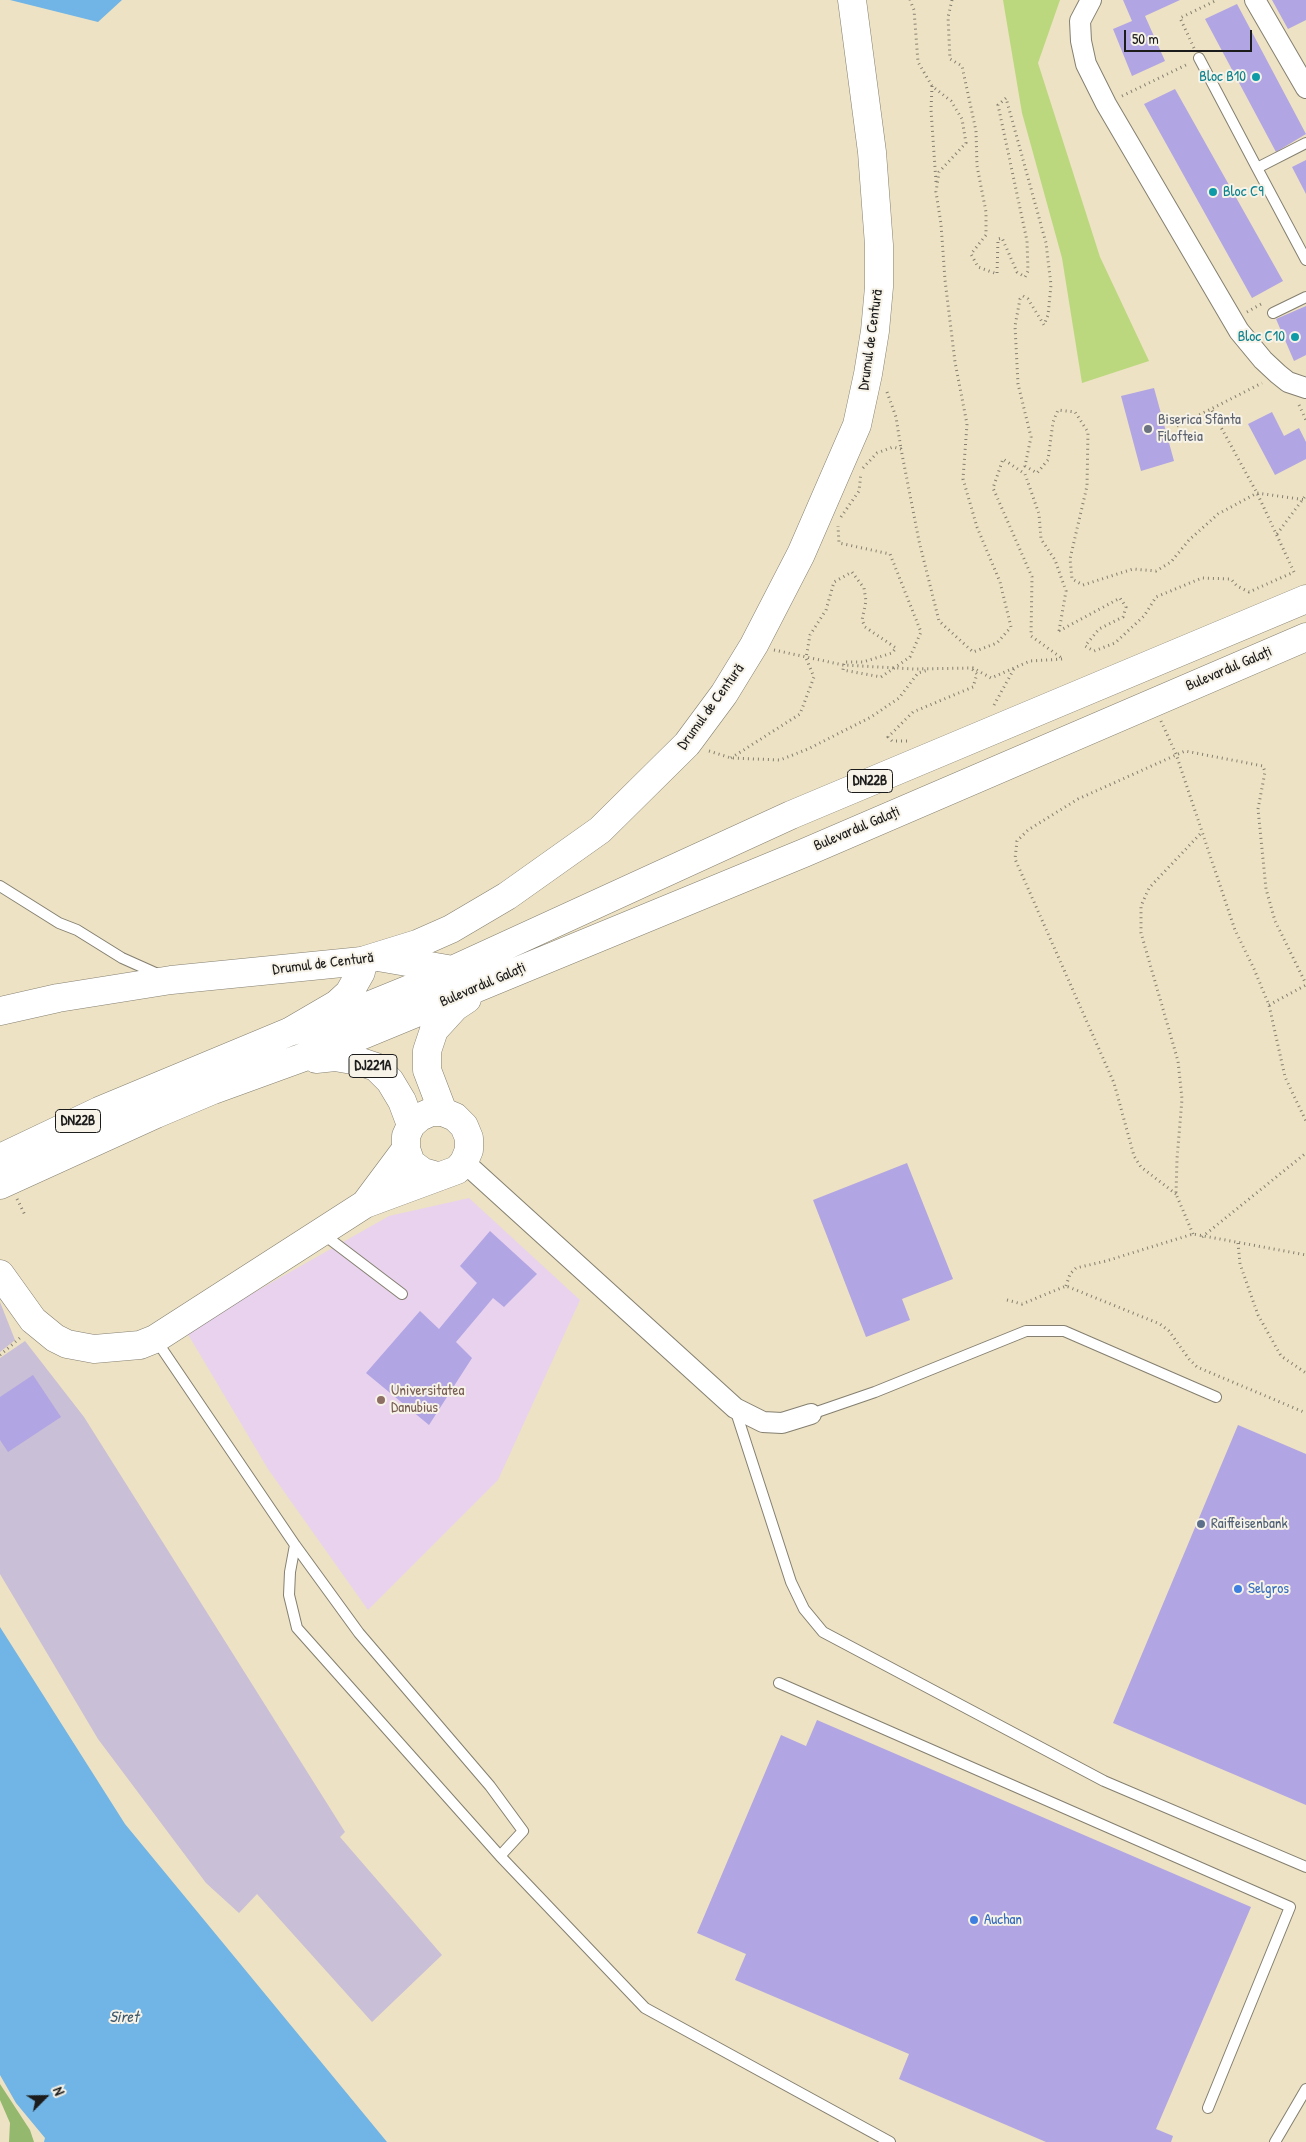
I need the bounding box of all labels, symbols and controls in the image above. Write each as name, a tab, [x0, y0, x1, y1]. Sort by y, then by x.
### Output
scale bar	[1126, 20, 1254, 52]
text: 50 m	[1132, 28, 1159, 49]
place label: Bloc B10	[1199, 68, 1246, 86]
marker: Bloc B10	[1250, 71, 1262, 83]
place label: Bloc C9	[1223, 183, 1264, 201]
marker: Bloc C9	[1207, 186, 1219, 198]
street label: Drumul de Centură	[855, 288, 887, 392]
place label: Bloc C10	[1238, 328, 1285, 346]
marker: Bloc C10	[1289, 331, 1301, 343]
place label: Biserica Sfânta Filofteia	[1158, 411, 1241, 446]
marker: Biserica Sfânta Filofteia	[1142, 423, 1154, 435]
street label: Bulevardul Galați	[1183, 643, 1275, 695]
street label: Drumul de Centură	[674, 661, 748, 753]
road number: DN22B	[848, 769, 892, 792]
street label: Bulevardul Galați	[811, 803, 903, 855]
street label: Drumul de Centură	[271, 949, 375, 979]
street label: Bulevardul Galați	[437, 959, 529, 1011]
road number: DJ221A	[349, 1054, 397, 1078]
road number: DN22B	[56, 1110, 100, 1132]
place label: Universitatea Danubius	[391, 1382, 464, 1417]
marker: Universitatea Danubius	[375, 1394, 387, 1406]
place label: Raiffeisenbank	[1211, 1515, 1288, 1533]
marker: Raiffeisenbank	[1195, 1518, 1207, 1530]
place label: Selgros	[1248, 1580, 1289, 1598]
marker: Selgros	[1232, 1583, 1244, 1595]
place label: Auchan	[984, 1911, 1022, 1929]
marker: Auchan	[968, 1914, 980, 1926]
water label: Siret	[110, 2008, 138, 2028]
north arrow	[20, 2072, 70, 2122]
text: N	[49, 2084, 69, 2098]

